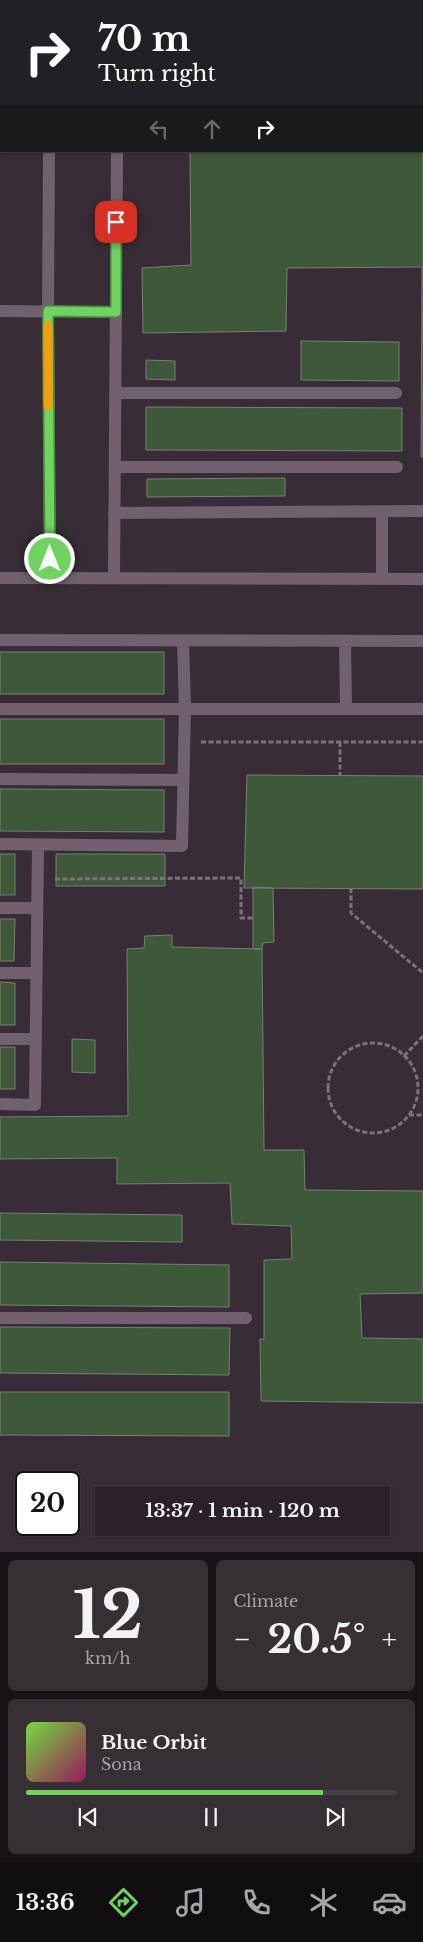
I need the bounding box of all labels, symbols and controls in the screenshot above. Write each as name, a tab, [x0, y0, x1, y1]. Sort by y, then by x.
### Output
text: 70 m	[98, 17, 191, 60]
icon: right	[15, 20, 80, 85]
text: Turn right	[98, 60, 216, 87]
icon: left	[145, 115, 173, 143]
icon: ahead	[198, 115, 226, 143]
icon: right	[251, 115, 279, 143]
pin	[95, 201, 137, 243]
icon: arrive	[102, 208, 130, 236]
position arrow	[23, 532, 75, 584]
speed limit sign: 20	[15, 1471, 80, 1536]
text: 13:37 · 1 min · 120 m	[145, 1499, 340, 1522]
text: 12	[72, 1575, 143, 1656]
text: Climate	[234, 1591, 298, 1611]
text: 20.5°	[268, 1616, 365, 1663]
text: −	[234, 1622, 251, 1657]
text: +	[382, 1622, 397, 1657]
text: km/h	[85, 1648, 130, 1668]
text: Blue Orbit	[101, 1731, 207, 1754]
text: Sona	[101, 1754, 142, 1774]
icon: previous	[74, 1803, 102, 1831]
icon: pause	[197, 1803, 225, 1831]
icon: next	[321, 1803, 349, 1831]
icon: directions	[106, 1885, 141, 1920]
icon: music	[173, 1885, 208, 1920]
icon: phone	[239, 1885, 274, 1920]
icon: climate	[306, 1885, 341, 1920]
icon: car	[372, 1885, 407, 1920]
text: 13:36	[16, 1889, 74, 1916]

